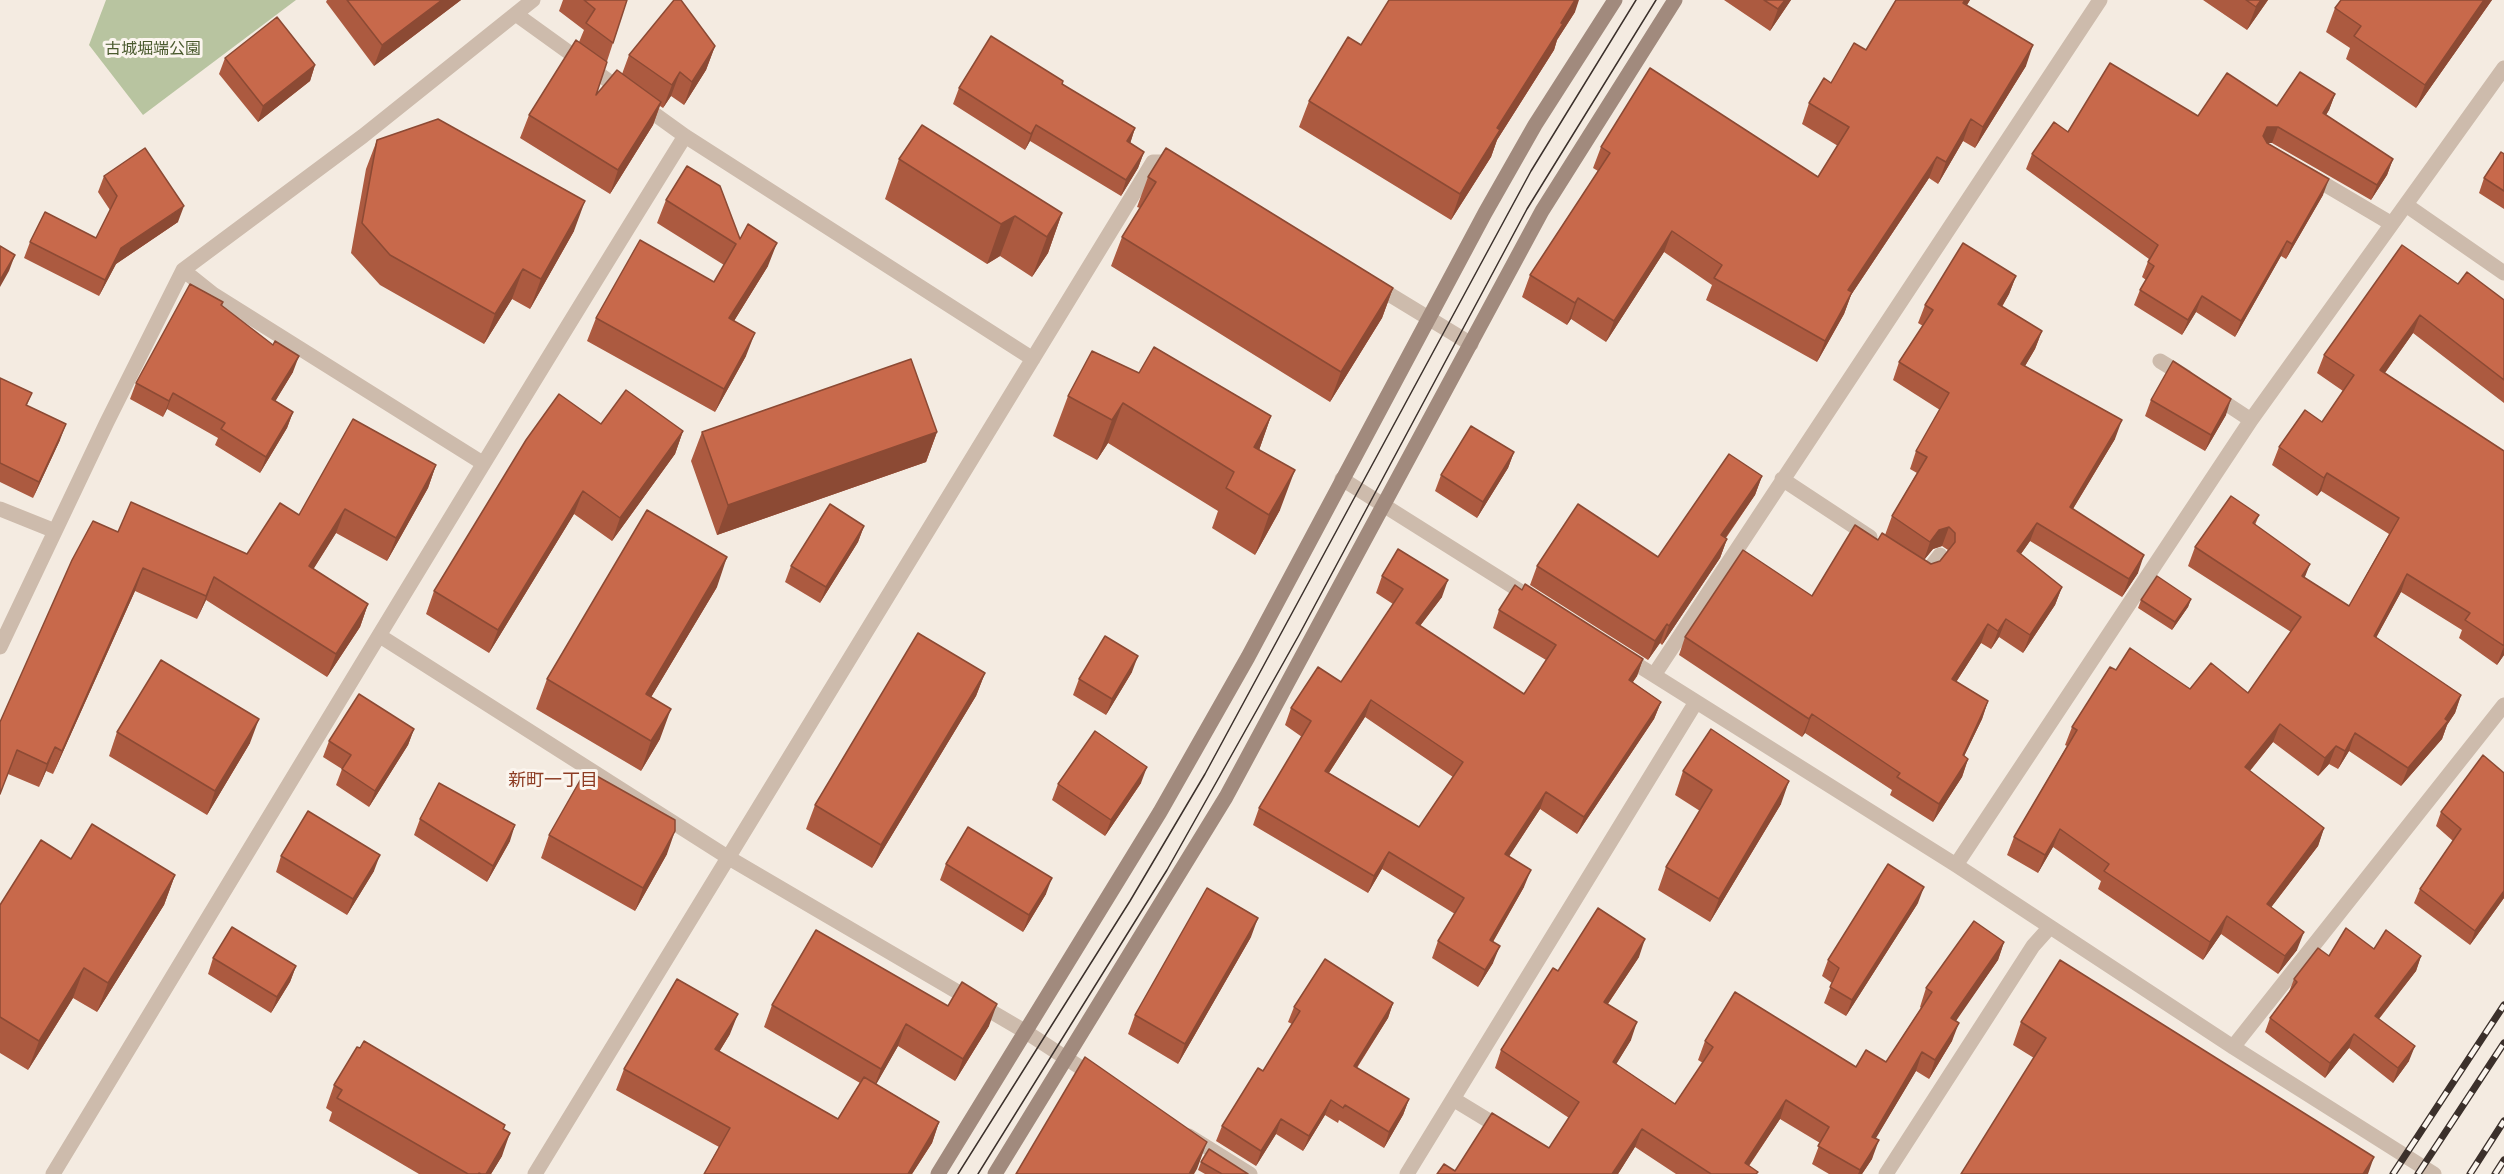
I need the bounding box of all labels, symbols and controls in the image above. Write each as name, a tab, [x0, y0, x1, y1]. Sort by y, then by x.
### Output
park label: 古城堀端公園	[105, 39, 201, 59]
district label: 新町一丁目	[508, 770, 598, 792]

